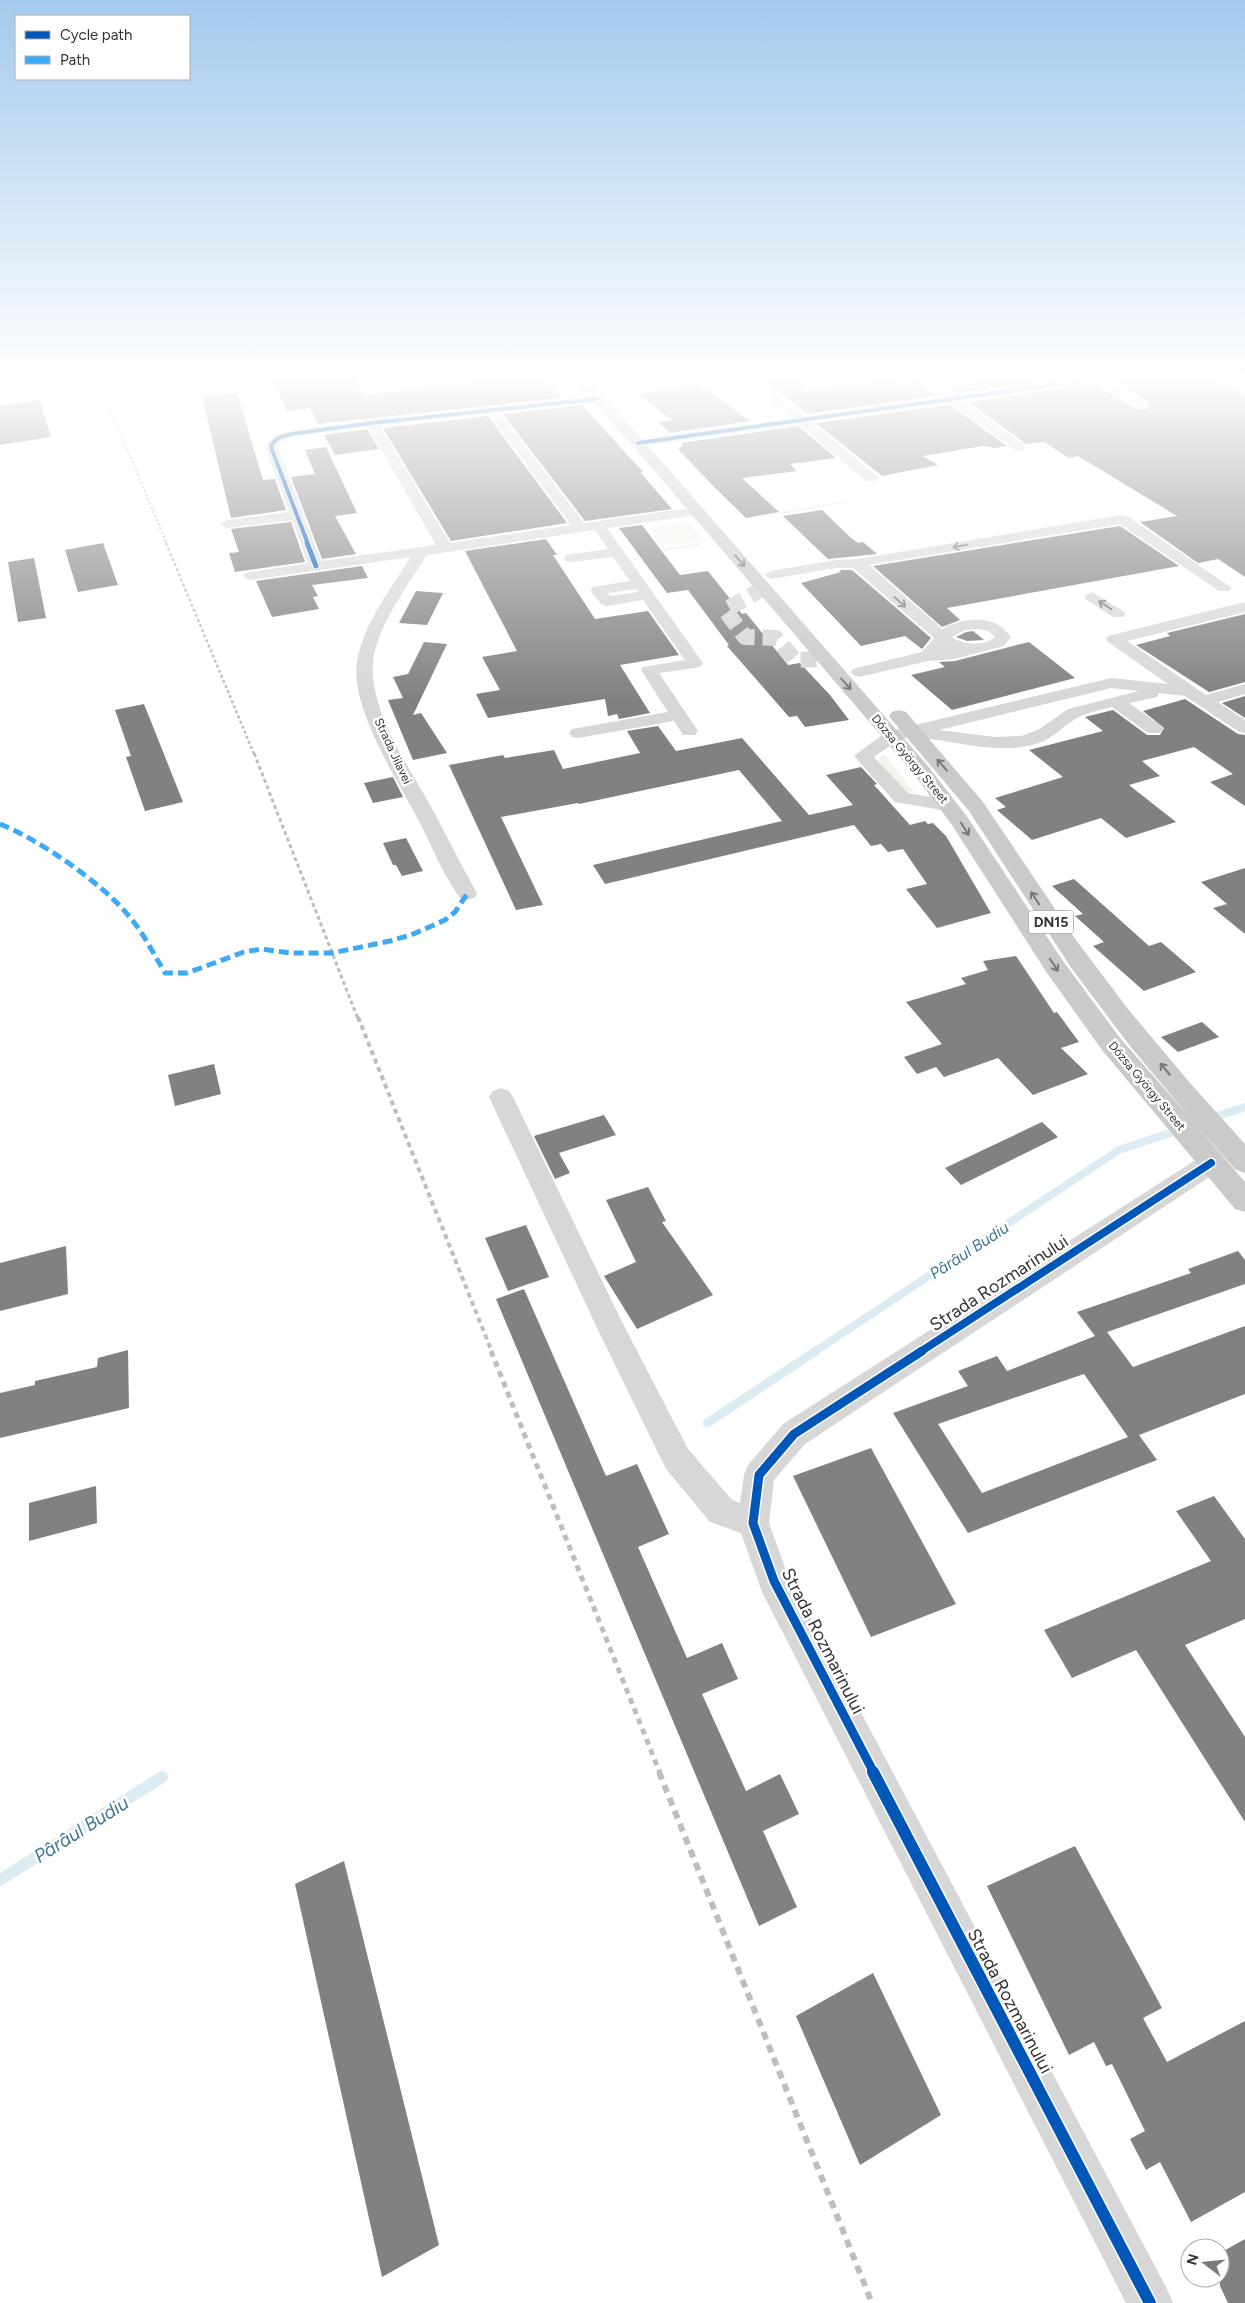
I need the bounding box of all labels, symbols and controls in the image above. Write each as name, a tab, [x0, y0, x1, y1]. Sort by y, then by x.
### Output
legend	[15, 15, 190, 80]
text: Cycle path	[60, 26, 132, 44]
text: Path	[60, 51, 90, 69]
one-way arrow	[952, 542, 968, 552]
one-way arrow	[735, 554, 746, 567]
one-way arrow	[893, 596, 906, 607]
one-way arrow	[1099, 600, 1113, 610]
one-way arrow	[841, 678, 852, 691]
street label: Dózsa György Street	[869, 712, 952, 807]
street label: Strada Jilavei	[372, 716, 414, 786]
one-way arrow	[937, 758, 948, 771]
one-way arrow	[961, 821, 971, 835]
one-way arrow	[1030, 891, 1040, 905]
road number: DN15	[1028, 910, 1074, 934]
one-way arrow	[1049, 958, 1059, 972]
street label: Dózsa György Street	[1106, 1039, 1189, 1134]
one-way arrow	[1159, 1063, 1170, 1076]
water label: Pârâul Budiu	[926, 1218, 1012, 1283]
street label: Strada Rozmarinului	[926, 1230, 1072, 1336]
street label: Strada Rozmarinului	[777, 1564, 869, 1718]
water label: Pârâul Budiu	[30, 1791, 133, 1868]
street label: Strada Rozmarinului	[963, 1925, 1057, 2077]
north arrow	[1180, 2238, 1230, 2288]
text: N	[1183, 2252, 1203, 2267]

